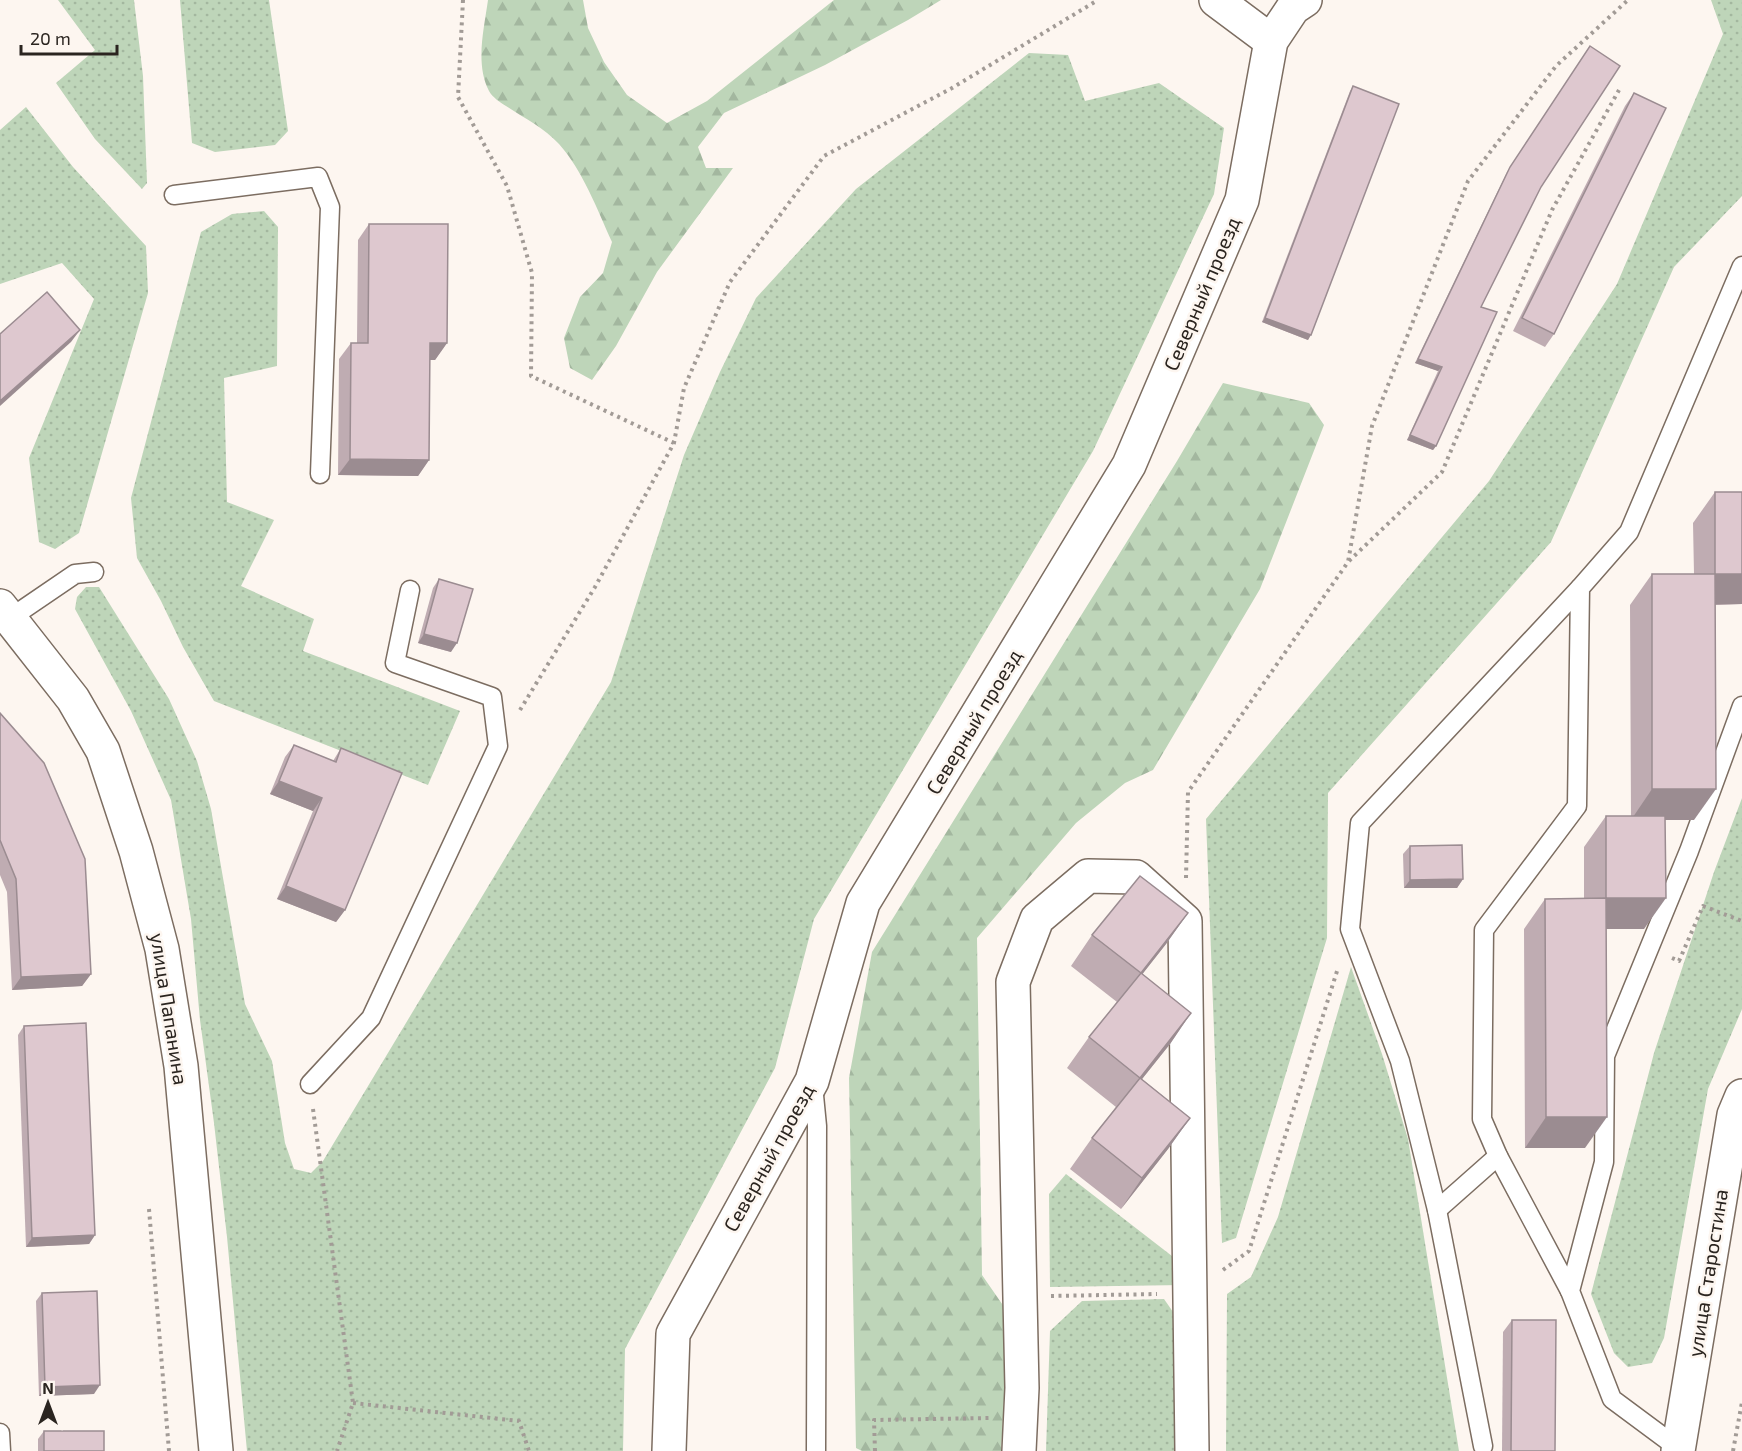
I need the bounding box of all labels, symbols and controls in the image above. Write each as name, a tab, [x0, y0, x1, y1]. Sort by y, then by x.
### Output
scale bar	[21, 18, 117, 56]
text: 20 m	[30, 27, 71, 49]
street label: Северный проезд	[1158, 213, 1244, 374]
street label: Северный проезд	[920, 645, 1026, 798]
street label: улица Папанина	[145, 931, 194, 1087]
street label: Северный проезд	[718, 1080, 819, 1235]
street label: улица Старостина	[1682, 1187, 1733, 1359]
north arrow	[18, 1373, 78, 1433]
text: N	[42, 1378, 54, 1397]

